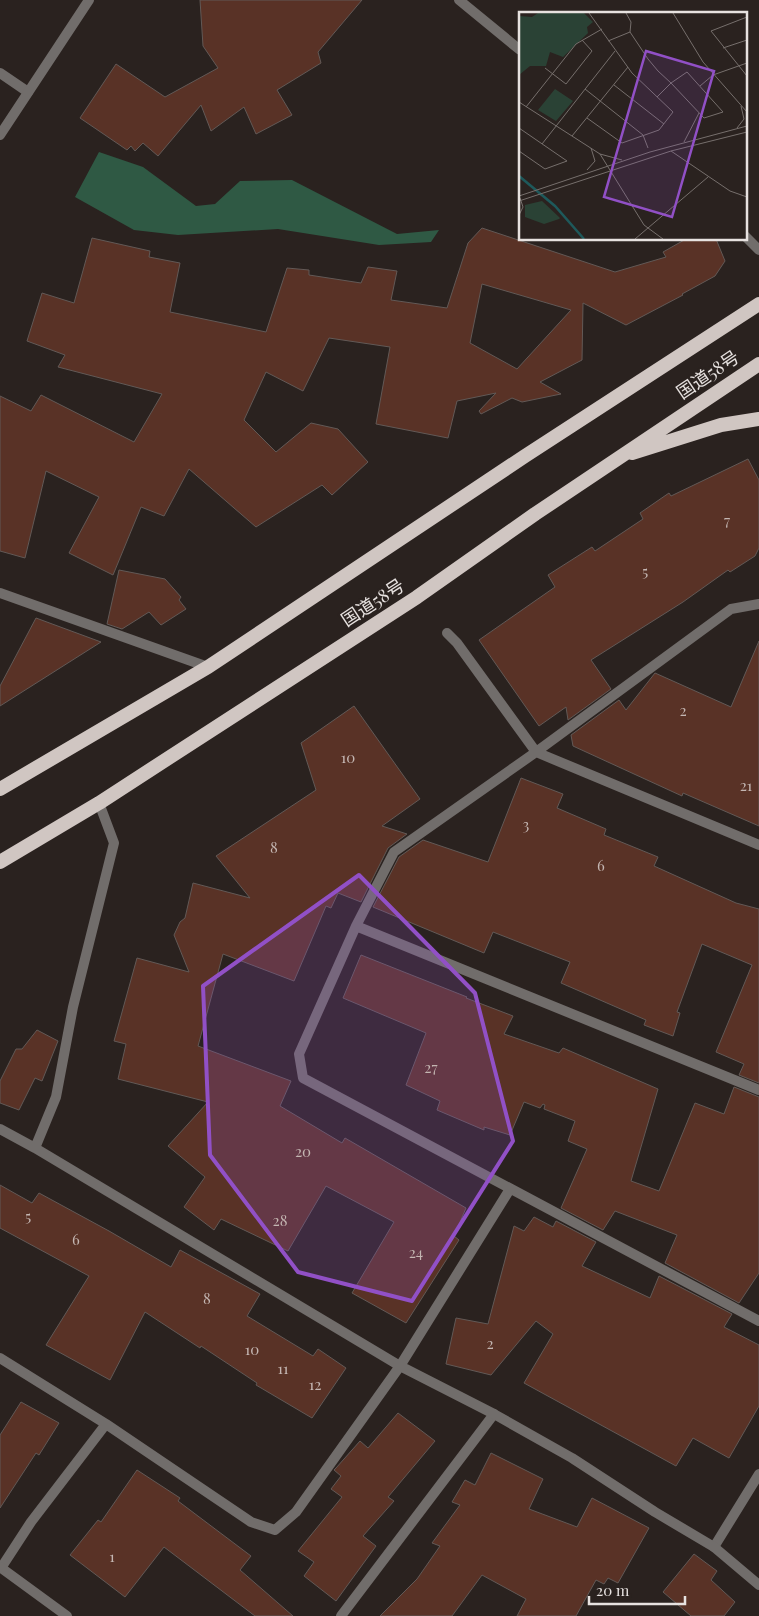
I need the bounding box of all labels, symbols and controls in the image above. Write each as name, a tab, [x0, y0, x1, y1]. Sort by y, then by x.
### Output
inset map	[519, 12, 746, 240]
street label: 国道58号	[671, 344, 744, 404]
house number: 7	[724, 510, 730, 530]
house number: 5	[642, 561, 648, 581]
street label: 国道58号	[336, 573, 409, 632]
house number: 2	[679, 700, 687, 720]
house number: 10	[341, 747, 355, 767]
house number: 21	[740, 775, 753, 795]
house number: 3	[523, 814, 530, 834]
house number: 8	[270, 837, 278, 857]
house number: 6	[597, 855, 605, 875]
house number: 27	[424, 1057, 438, 1077]
house number: 20	[295, 1141, 311, 1161]
house number: 5	[25, 1206, 31, 1226]
house number: 28	[273, 1210, 288, 1230]
house number: 6	[72, 1229, 80, 1249]
house number: 24	[409, 1242, 423, 1262]
house number: 8	[203, 1288, 211, 1308]
house number: 2	[486, 1333, 494, 1353]
house number: 10	[245, 1339, 259, 1359]
house number: 11	[277, 1358, 289, 1378]
house number: 12	[309, 1374, 321, 1394]
house number: 1	[109, 1546, 115, 1566]
scale bar	[589, 1574, 685, 1606]
text: 20 m	[596, 1580, 630, 1600]

